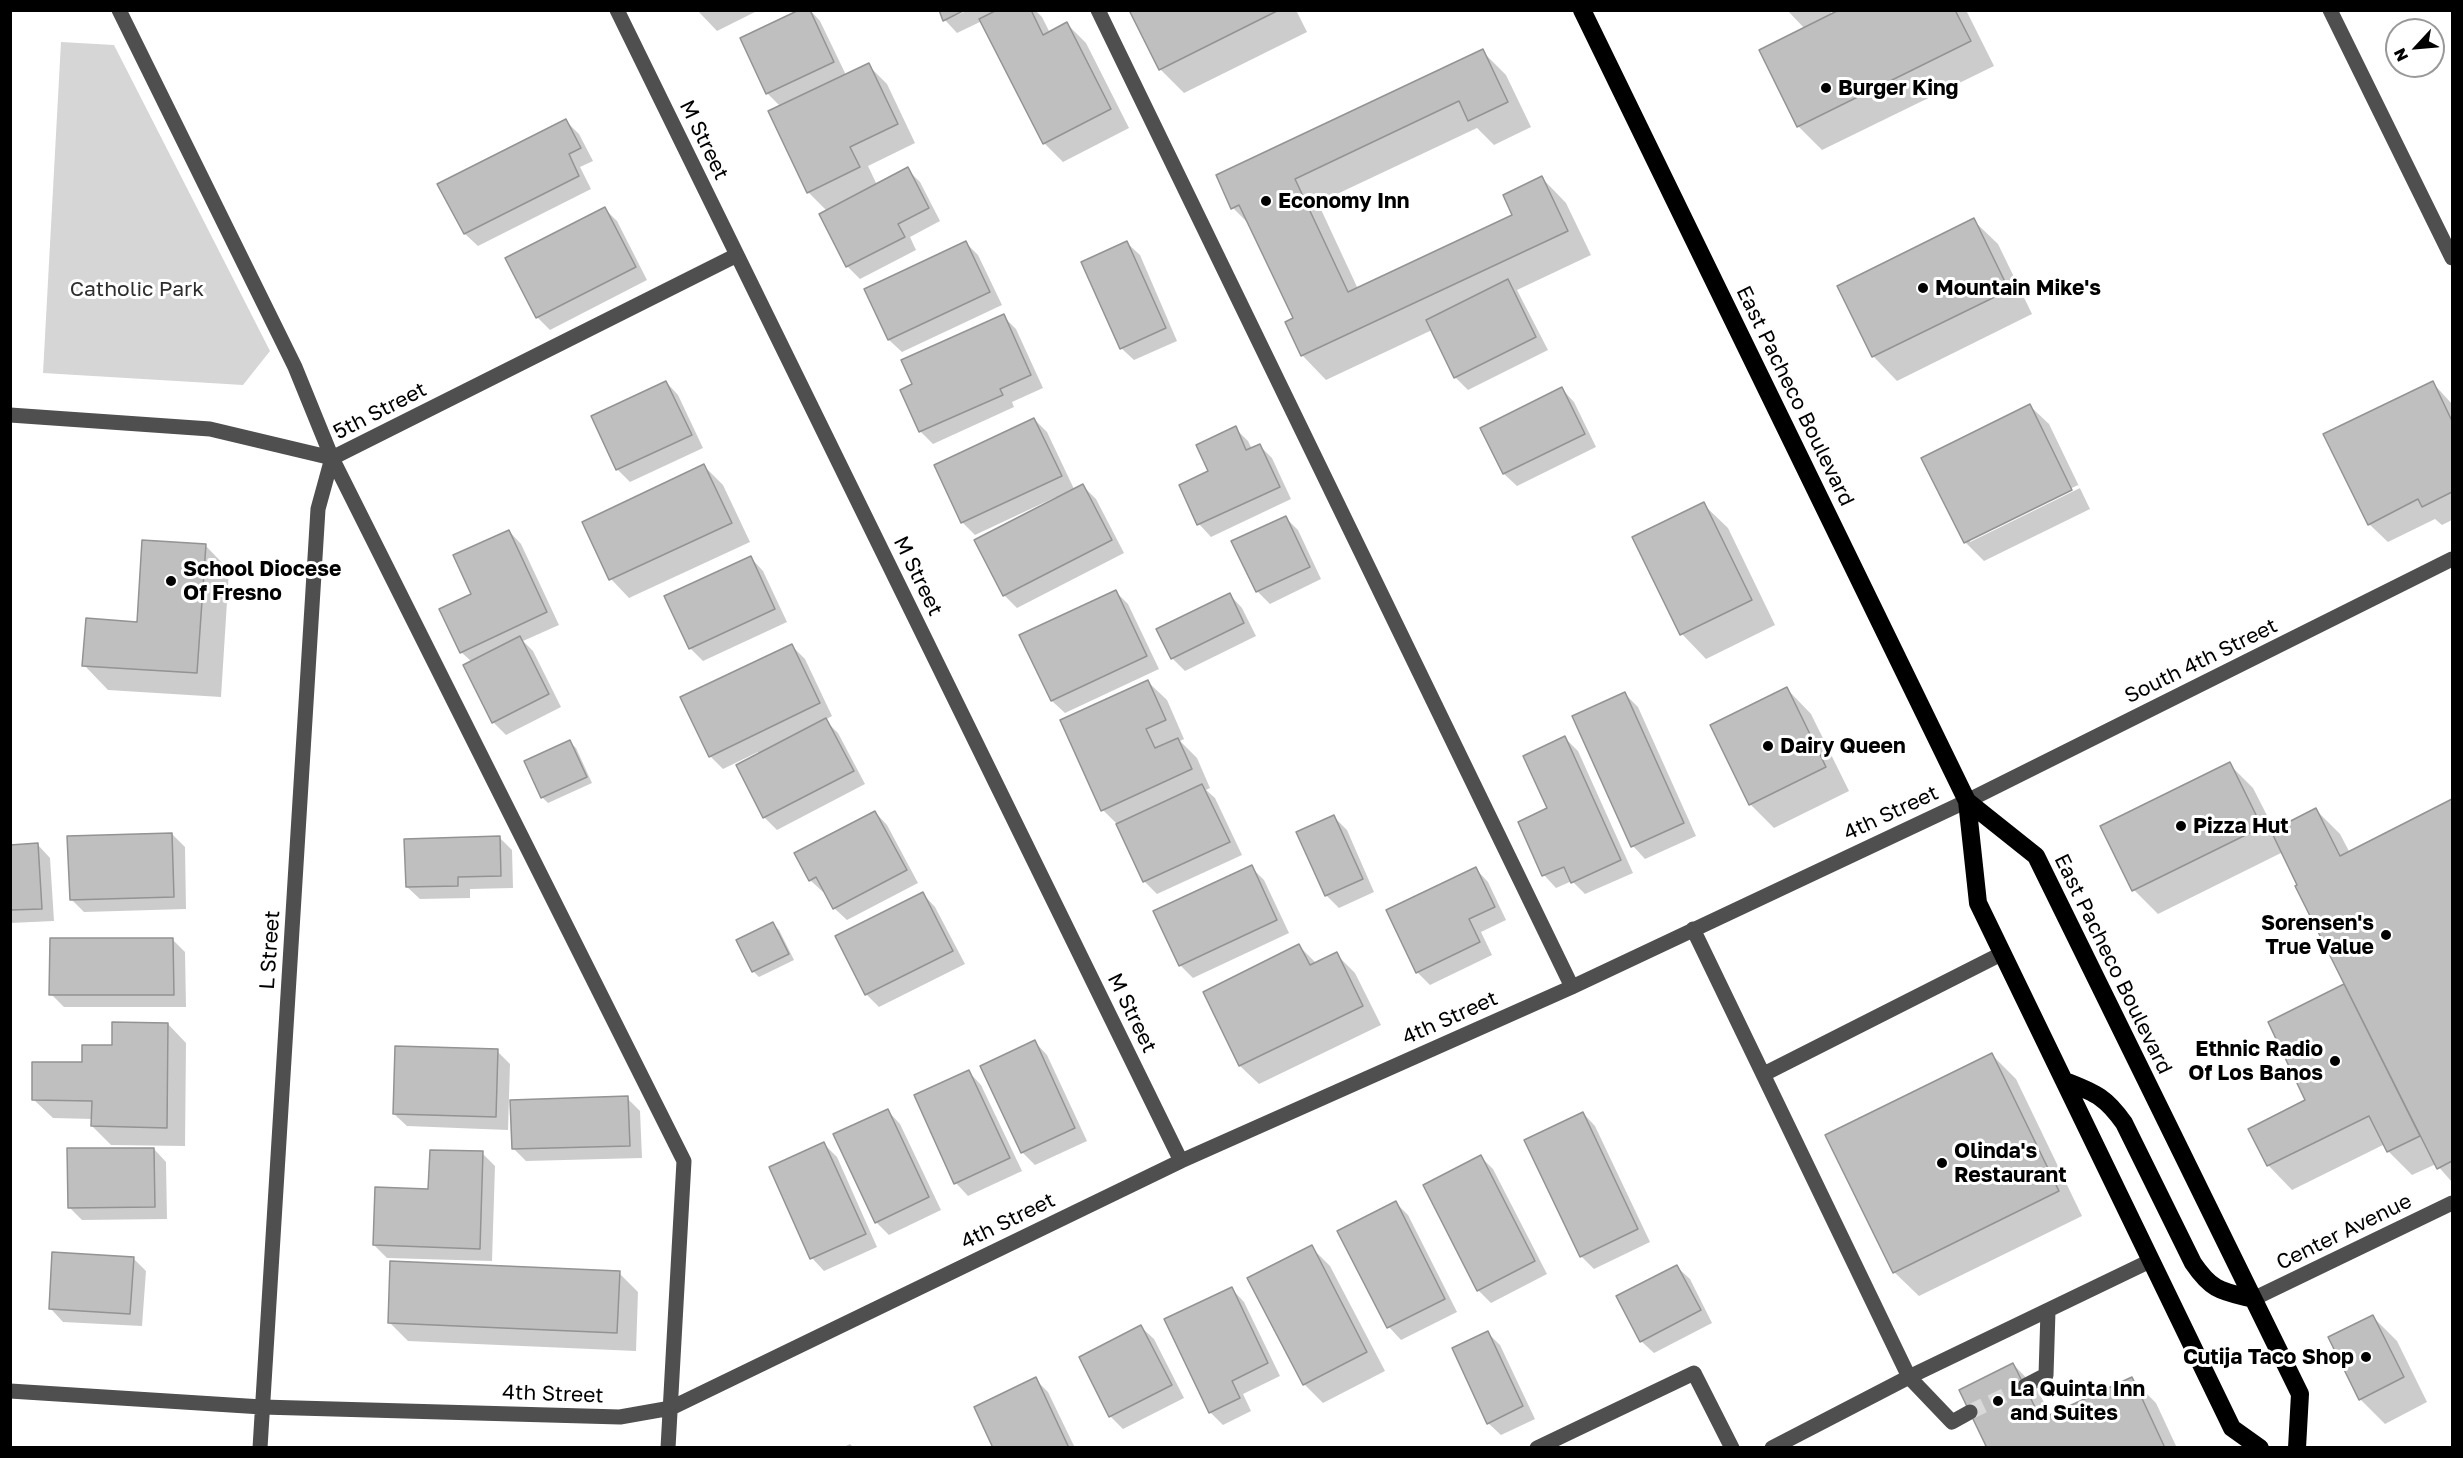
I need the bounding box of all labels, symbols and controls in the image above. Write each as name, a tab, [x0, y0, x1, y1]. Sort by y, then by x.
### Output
north arrow	[2385, 18, 2445, 78]
text: N	[2389, 45, 2412, 65]
place label: Burger King	[1838, 75, 1959, 101]
marker: Burger King	[1819, 81, 1833, 95]
street label: M Street	[674, 96, 734, 184]
place label: Economy Inn	[1278, 188, 1409, 214]
marker: Economy Inn	[1259, 194, 1273, 208]
place label: Mountain Mike's	[1935, 275, 2101, 301]
park label: Catholic Park	[70, 276, 204, 302]
marker: Mountain Mike's	[1916, 281, 1930, 295]
street label: East Pacheco Boulevard	[1731, 282, 1859, 510]
street label: 5th Street	[329, 377, 431, 445]
street label: M Street	[888, 532, 948, 620]
place label: School Diocese Of Fresno	[183, 556, 341, 606]
marker: School Diocese Of Fresno	[164, 574, 178, 588]
street label: South 4th Street	[2120, 613, 2282, 709]
place label: Dairy Queen	[1780, 733, 1906, 759]
marker: Dairy Queen	[1761, 739, 1775, 753]
street label: 4th Street	[1840, 780, 1942, 846]
place label: Pizza Hut	[2193, 813, 2289, 839]
marker: Pizza Hut	[2174, 819, 2188, 833]
street label: East Pacheco Boulevard	[2049, 850, 2177, 1078]
street label: L Street	[255, 910, 285, 990]
place label: Sorensen's True Value	[2261, 910, 2374, 960]
marker: Sorensen's True Value	[2379, 928, 2393, 942]
street label: M Street	[1102, 969, 1162, 1057]
street label: 4th Street	[1398, 986, 1502, 1050]
place label: Ethnic Radio Of Los Banos	[2188, 1036, 2323, 1086]
marker: Ethnic Radio Of Los Banos	[2328, 1054, 2342, 1068]
place label: Olinda's Restaurant	[1954, 1138, 2067, 1188]
marker: Olinda's Restaurant	[1935, 1156, 1949, 1170]
street label: 4th Street	[957, 1187, 1059, 1255]
street label: Center Avenue	[2272, 1188, 2416, 1276]
place label: Cutija Taco Shop	[2183, 1344, 2354, 1370]
marker: Cutija Taco Shop	[2359, 1350, 2373, 1364]
place label: La Quinta Inn and Suites	[2010, 1376, 2145, 1426]
street label: 4th Street	[502, 1380, 604, 1408]
marker: La Quinta Inn and Suites	[1991, 1394, 2005, 1408]

